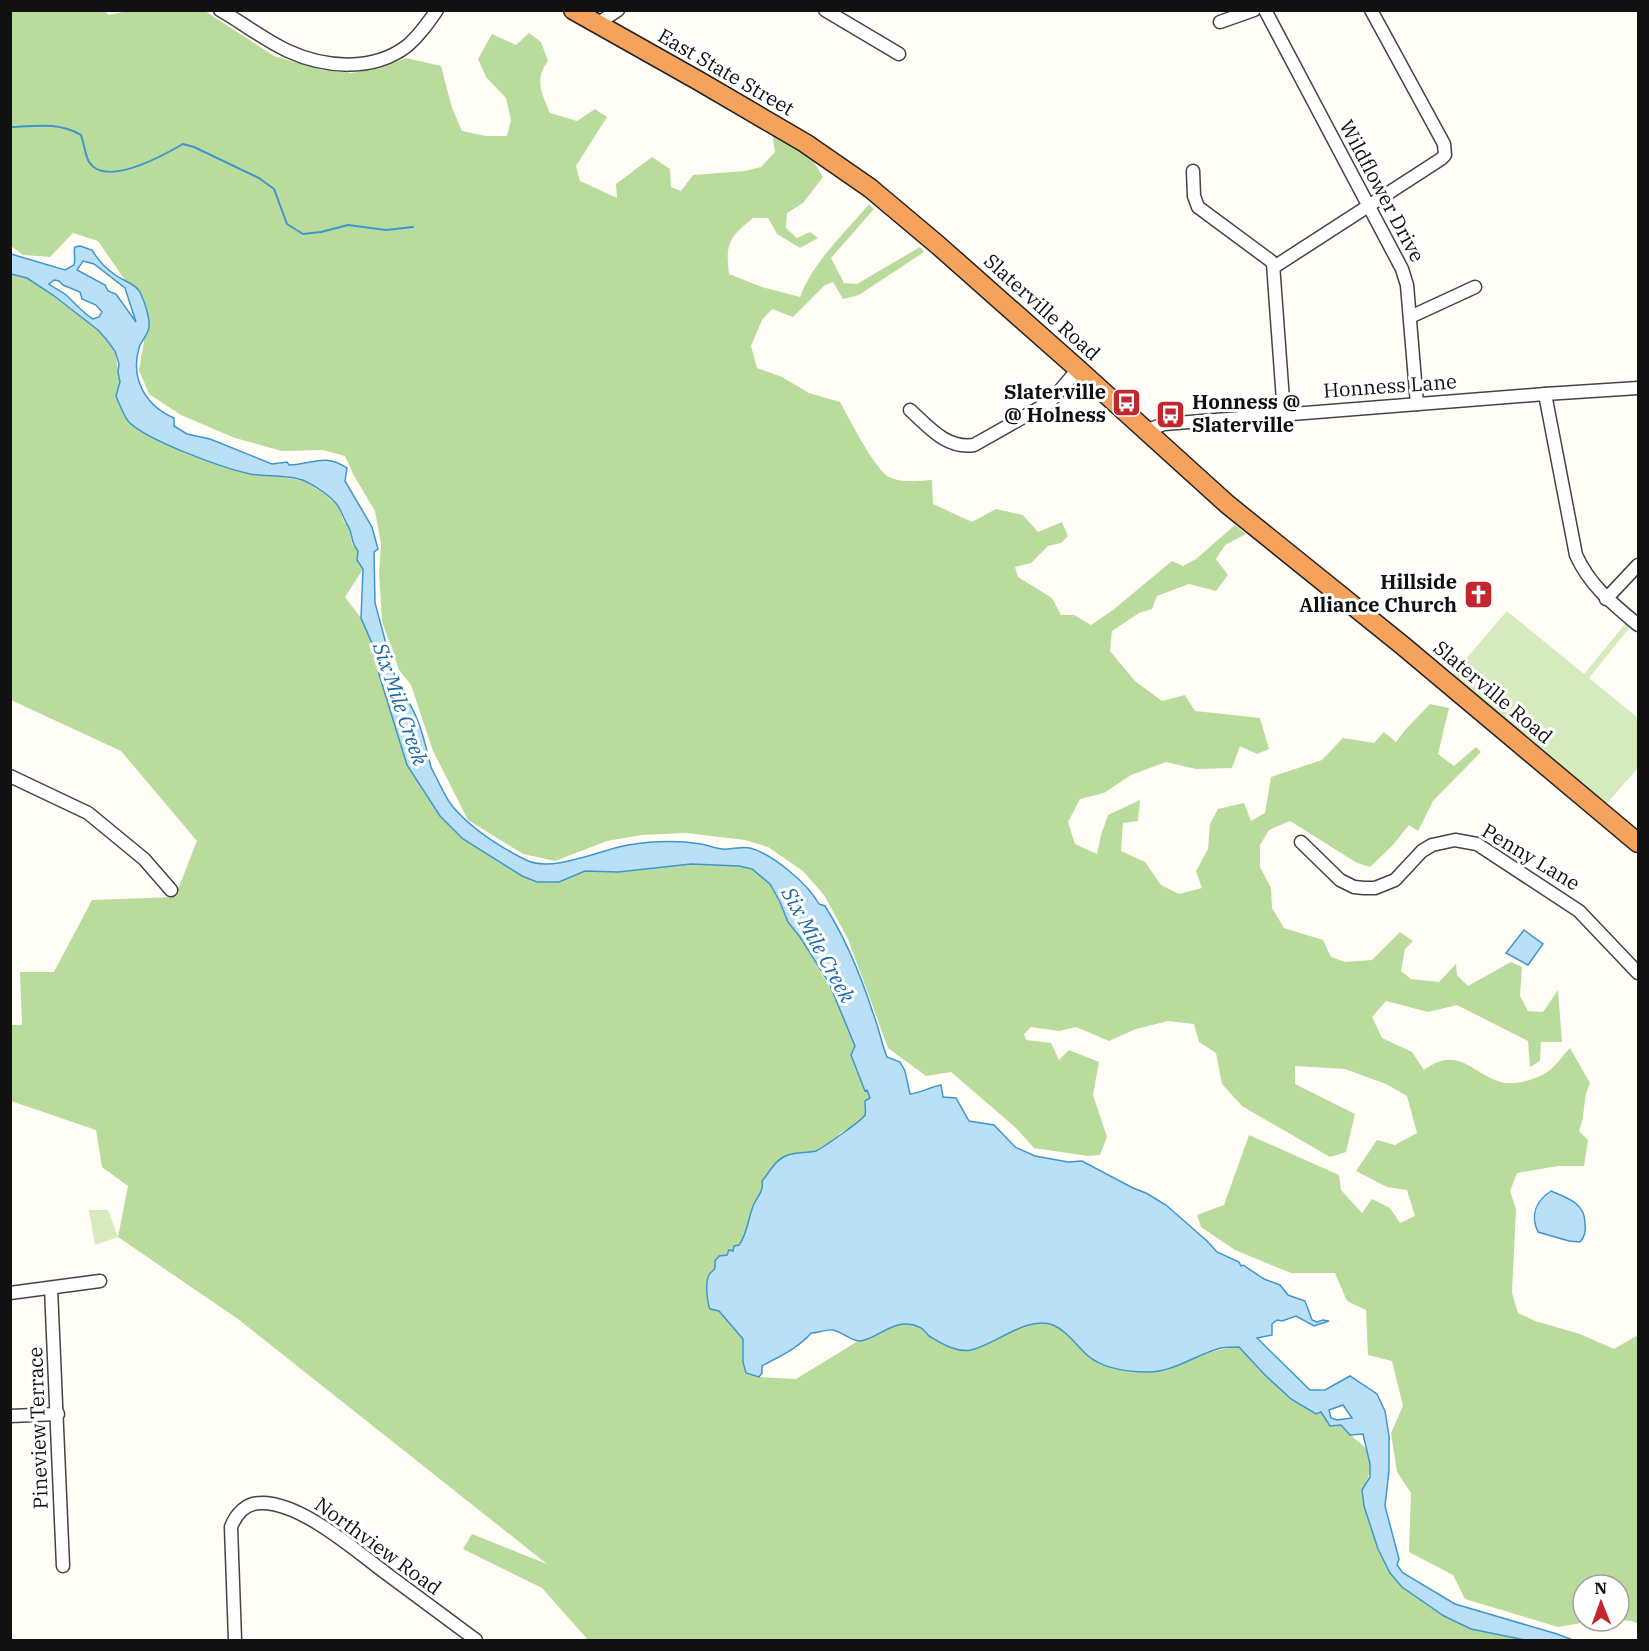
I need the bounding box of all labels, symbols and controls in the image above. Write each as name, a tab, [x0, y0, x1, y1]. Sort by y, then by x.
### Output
street label: East State Street	[653, 22, 799, 122]
street label: Wildflower Drive	[1334, 115, 1431, 267]
street label: Slaterville Road	[978, 247, 1106, 366]
street label: Honness Lane	[1322, 367, 1458, 404]
place label: Slaterville @ Holness	[1004, 378, 1106, 428]
bus stop icon: Slaterville @ Holness	[1111, 387, 1143, 419]
place label: Honness @ Slaterville	[1192, 388, 1301, 438]
bus stop icon: Honness @ Slaterville	[1155, 398, 1187, 430]
place label: Hillside Alliance Church	[1299, 568, 1457, 618]
church icon: Hillside Alliance Church	[1462, 578, 1494, 610]
street label: Slaterville Road	[1428, 634, 1559, 749]
water label: Six Mile Creek	[367, 638, 435, 770]
street label: Penny Lane	[1477, 817, 1585, 896]
water label: Six Mile Creek	[775, 881, 863, 1008]
street label: Pineview Terrace	[21, 1346, 54, 1510]
street label: Northview Road	[309, 1490, 447, 1601]
north arrow	[1571, 1573, 1631, 1633]
text: N	[1594, 1578, 1607, 1598]

